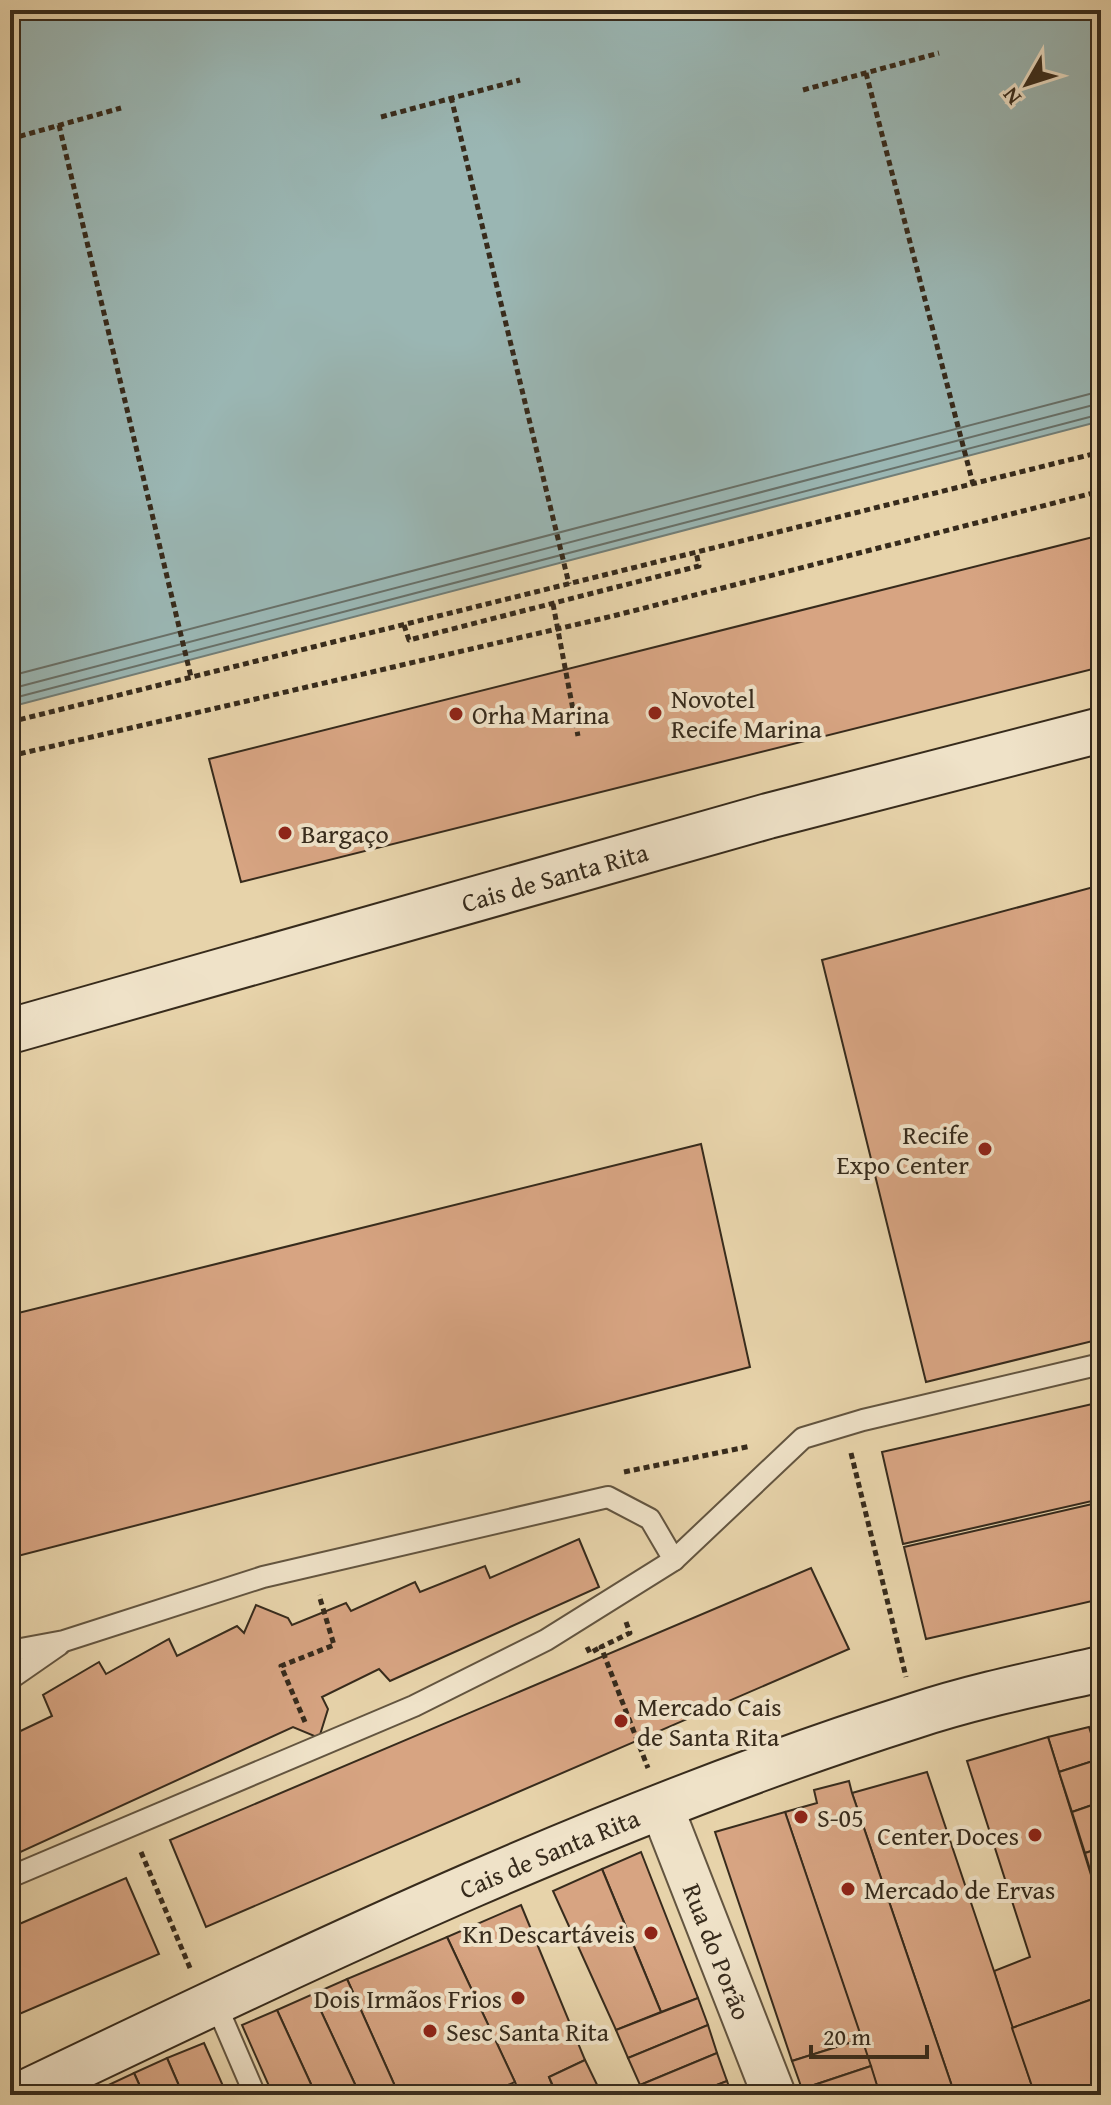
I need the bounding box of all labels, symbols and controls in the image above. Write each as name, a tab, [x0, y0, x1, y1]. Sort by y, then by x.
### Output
north arrow	[987, 44, 1067, 124]
text: N	[994, 81, 1029, 112]
place label: Novotel Recife Marina	[671, 679, 822, 748]
place label: Orha Marina	[472, 695, 610, 734]
marker: Novotel Recife Marina	[646, 704, 664, 722]
marker: Orha Marina	[447, 705, 465, 723]
place label: Bargaço	[301, 814, 389, 853]
marker: Bargaço	[276, 824, 294, 842]
street label: Cais de Santa Rita	[457, 831, 653, 922]
place label: Recife Expo Center	[837, 1115, 969, 1184]
marker: Recife Expo Center	[976, 1140, 994, 1158]
place label: Mercado Cais de Santa Rita	[637, 1687, 782, 1756]
marker: Mercado Cais de Santa Rita	[612, 1712, 630, 1730]
street label: Cais de Santa Rita	[453, 1797, 646, 1908]
place label: S-05	[817, 1798, 864, 1837]
marker: S-05	[792, 1808, 810, 1826]
place label: Center Doces	[877, 1816, 1019, 1855]
marker: Center Doces	[1026, 1826, 1044, 1844]
place label: Mercado de Ervas	[864, 1870, 1055, 1909]
street label: Rua do Porão	[674, 1877, 762, 2025]
marker: Mercado de Ervas	[839, 1880, 857, 1898]
place label: Kn Descartáveis	[463, 1914, 635, 1953]
marker: Kn Descartáveis	[642, 1924, 660, 1942]
place label: Dois Irmãos Frios	[314, 1979, 502, 2018]
marker: Dois Irmãos Frios	[509, 1989, 527, 2007]
scale bar	[811, 2009, 927, 2059]
place label: Sesc Santa Rita	[446, 2012, 610, 2051]
text: 20 m	[823, 2019, 871, 2054]
marker: Sesc Santa Rita	[421, 2022, 439, 2040]

